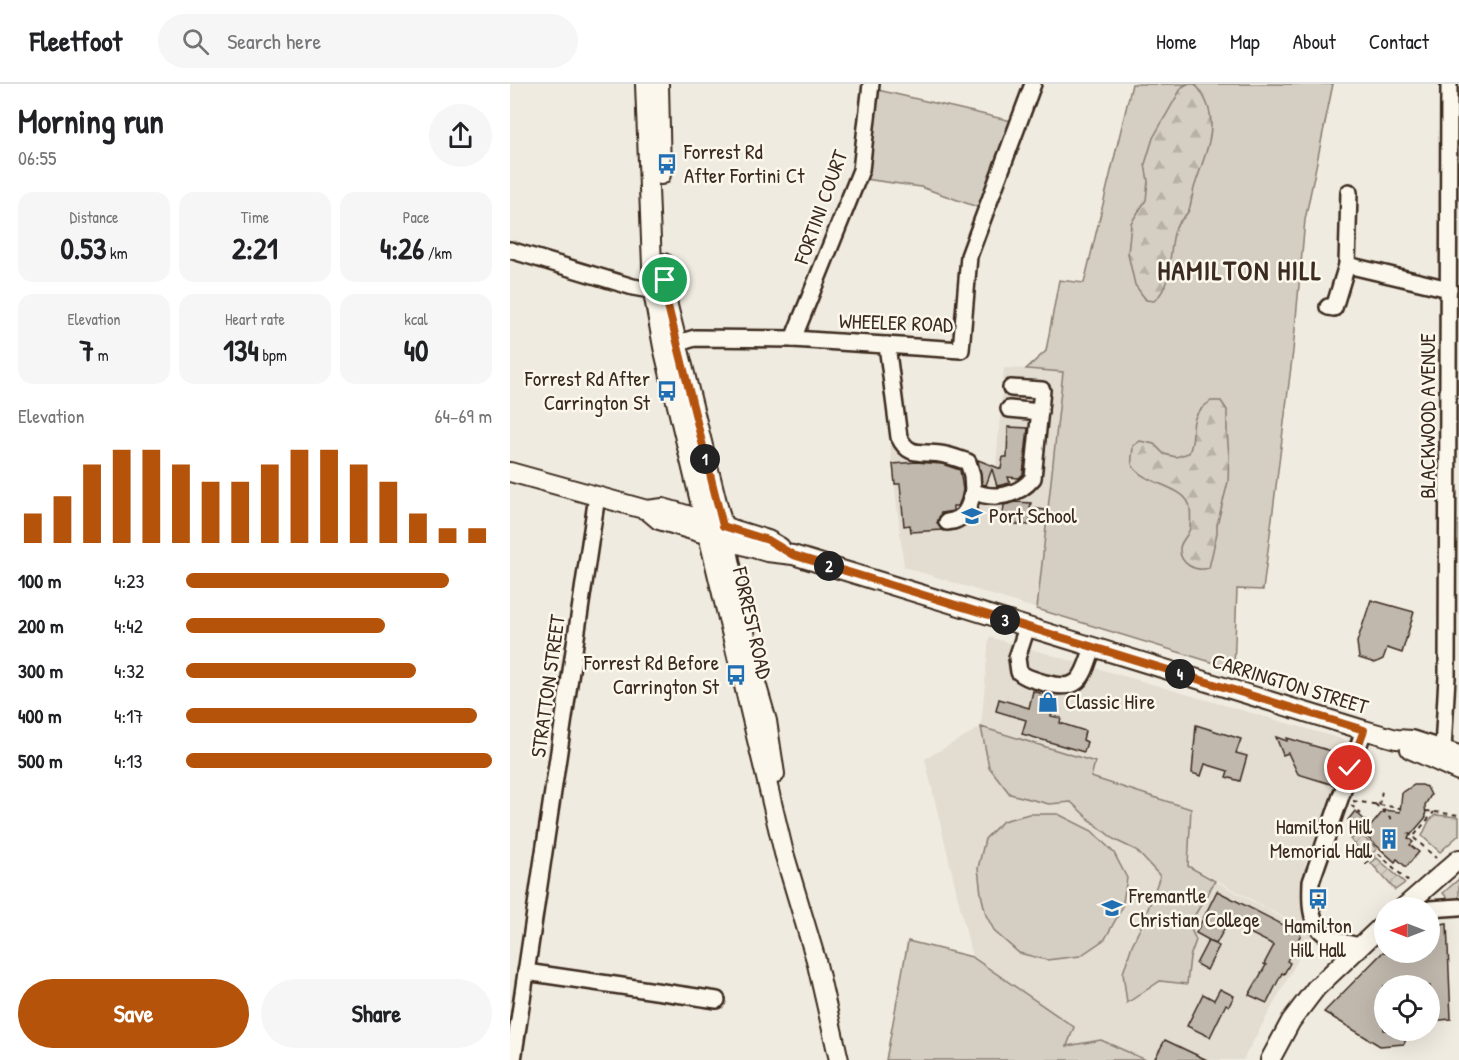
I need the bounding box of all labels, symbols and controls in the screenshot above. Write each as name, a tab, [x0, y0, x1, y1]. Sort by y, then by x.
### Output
search box	[158, 14, 578, 68]
text: Fleetfoot	[30, 22, 122, 60]
icon: search	[179, 25, 212, 58]
text: Search here	[227, 26, 321, 56]
text: Home	[1156, 27, 1197, 56]
text: Map	[1230, 27, 1260, 56]
text: About	[1293, 27, 1336, 56]
text: Contact	[1369, 27, 1429, 56]
text: Morning run	[18, 99, 164, 143]
button: share	[429, 104, 492, 167]
place label: Forrest Rd After Fortini Ct	[683, 137, 805, 190]
text: 06:55	[18, 144, 57, 171]
street label: FORTINI COURT	[786, 145, 855, 269]
bus stop icon: Forrest Rd After Fortini Ct	[655, 152, 679, 176]
text: Distance	[70, 206, 118, 228]
text: Time	[241, 206, 269, 228]
text: Pace	[403, 206, 429, 228]
text: 0.53	[60, 228, 106, 268]
text: 2:21	[232, 228, 278, 268]
text: 4:26	[380, 228, 424, 268]
text: km	[106, 242, 128, 264]
text: /km	[424, 242, 452, 264]
district label: HAMILTON HILL	[1157, 252, 1323, 288]
pin	[639, 254, 690, 305]
icon: arrive	[648, 263, 681, 296]
street label: WHEELER ROAD	[838, 306, 954, 339]
text: Elevation	[67, 308, 121, 330]
text: Heart rate	[225, 308, 285, 330]
text: kcal	[404, 308, 428, 330]
text: 7	[79, 330, 94, 370]
text: 134	[223, 330, 259, 370]
text: 40	[404, 330, 428, 370]
street label: BLACKWOOD AVENUE	[1413, 333, 1442, 499]
text: m	[94, 344, 109, 366]
text: bpm	[259, 344, 287, 366]
place label: Forrest Rd After Carrington St	[524, 364, 651, 417]
bus stop icon: Forrest Rd After Carrington St	[655, 379, 679, 403]
text: Elevation	[18, 402, 84, 429]
text: 64–69 m	[435, 402, 492, 429]
pin: 1	[690, 444, 720, 474]
text: 1	[702, 448, 708, 470]
place label: Port School	[989, 501, 1077, 530]
school or university icon: Port School	[960, 504, 984, 528]
pin: 2	[814, 551, 844, 581]
text: 2	[825, 555, 833, 577]
street label: FORREST ROAD	[725, 563, 779, 682]
text: 100 m	[18, 567, 61, 594]
text: 4:23	[114, 567, 144, 594]
pin: 3	[990, 605, 1020, 635]
text: 3	[1001, 609, 1009, 631]
street label: STRATTON STREET	[523, 611, 572, 759]
text: 200 m	[18, 612, 63, 639]
text: 4:42	[114, 612, 143, 639]
street label: CARRINGTON STREET	[1208, 646, 1373, 721]
place label: Forrest Rd Before Carrington St	[583, 648, 720, 701]
text: 300 m	[18, 657, 63, 684]
text: 4:32	[114, 657, 144, 684]
pin: 4	[1165, 659, 1195, 689]
bus stop icon: Forrest Rd Before Carrington St	[724, 663, 748, 687]
text: 4	[1177, 663, 1183, 685]
place label: Classic Hire	[1065, 687, 1155, 716]
shop icon: Classic Hire	[1036, 690, 1060, 714]
text: 400 m	[18, 702, 62, 729]
text: 4:17	[114, 702, 143, 729]
pin	[1324, 742, 1375, 793]
text: 500 m	[18, 747, 63, 774]
text: 4:13	[114, 747, 142, 774]
icon: check	[1333, 751, 1366, 784]
place label: Hamilton Hill Memorial Hall	[1270, 812, 1373, 865]
building icon: Hamilton Hill Memorial Hall	[1377, 827, 1401, 851]
place label: Fremantle Christian College	[1128, 881, 1260, 934]
bus stop icon: Hamilton Hill Hall	[1306, 887, 1330, 911]
school or university icon: Fremantle Christian College	[1100, 896, 1124, 920]
north arrow	[1374, 897, 1440, 963]
map controls	[1374, 897, 1440, 1041]
place label: Hamilton Hill Hall	[1284, 911, 1352, 964]
button: locate	[1374, 975, 1440, 1041]
button: Save	[18, 979, 249, 1048]
button: Share	[261, 979, 492, 1048]

